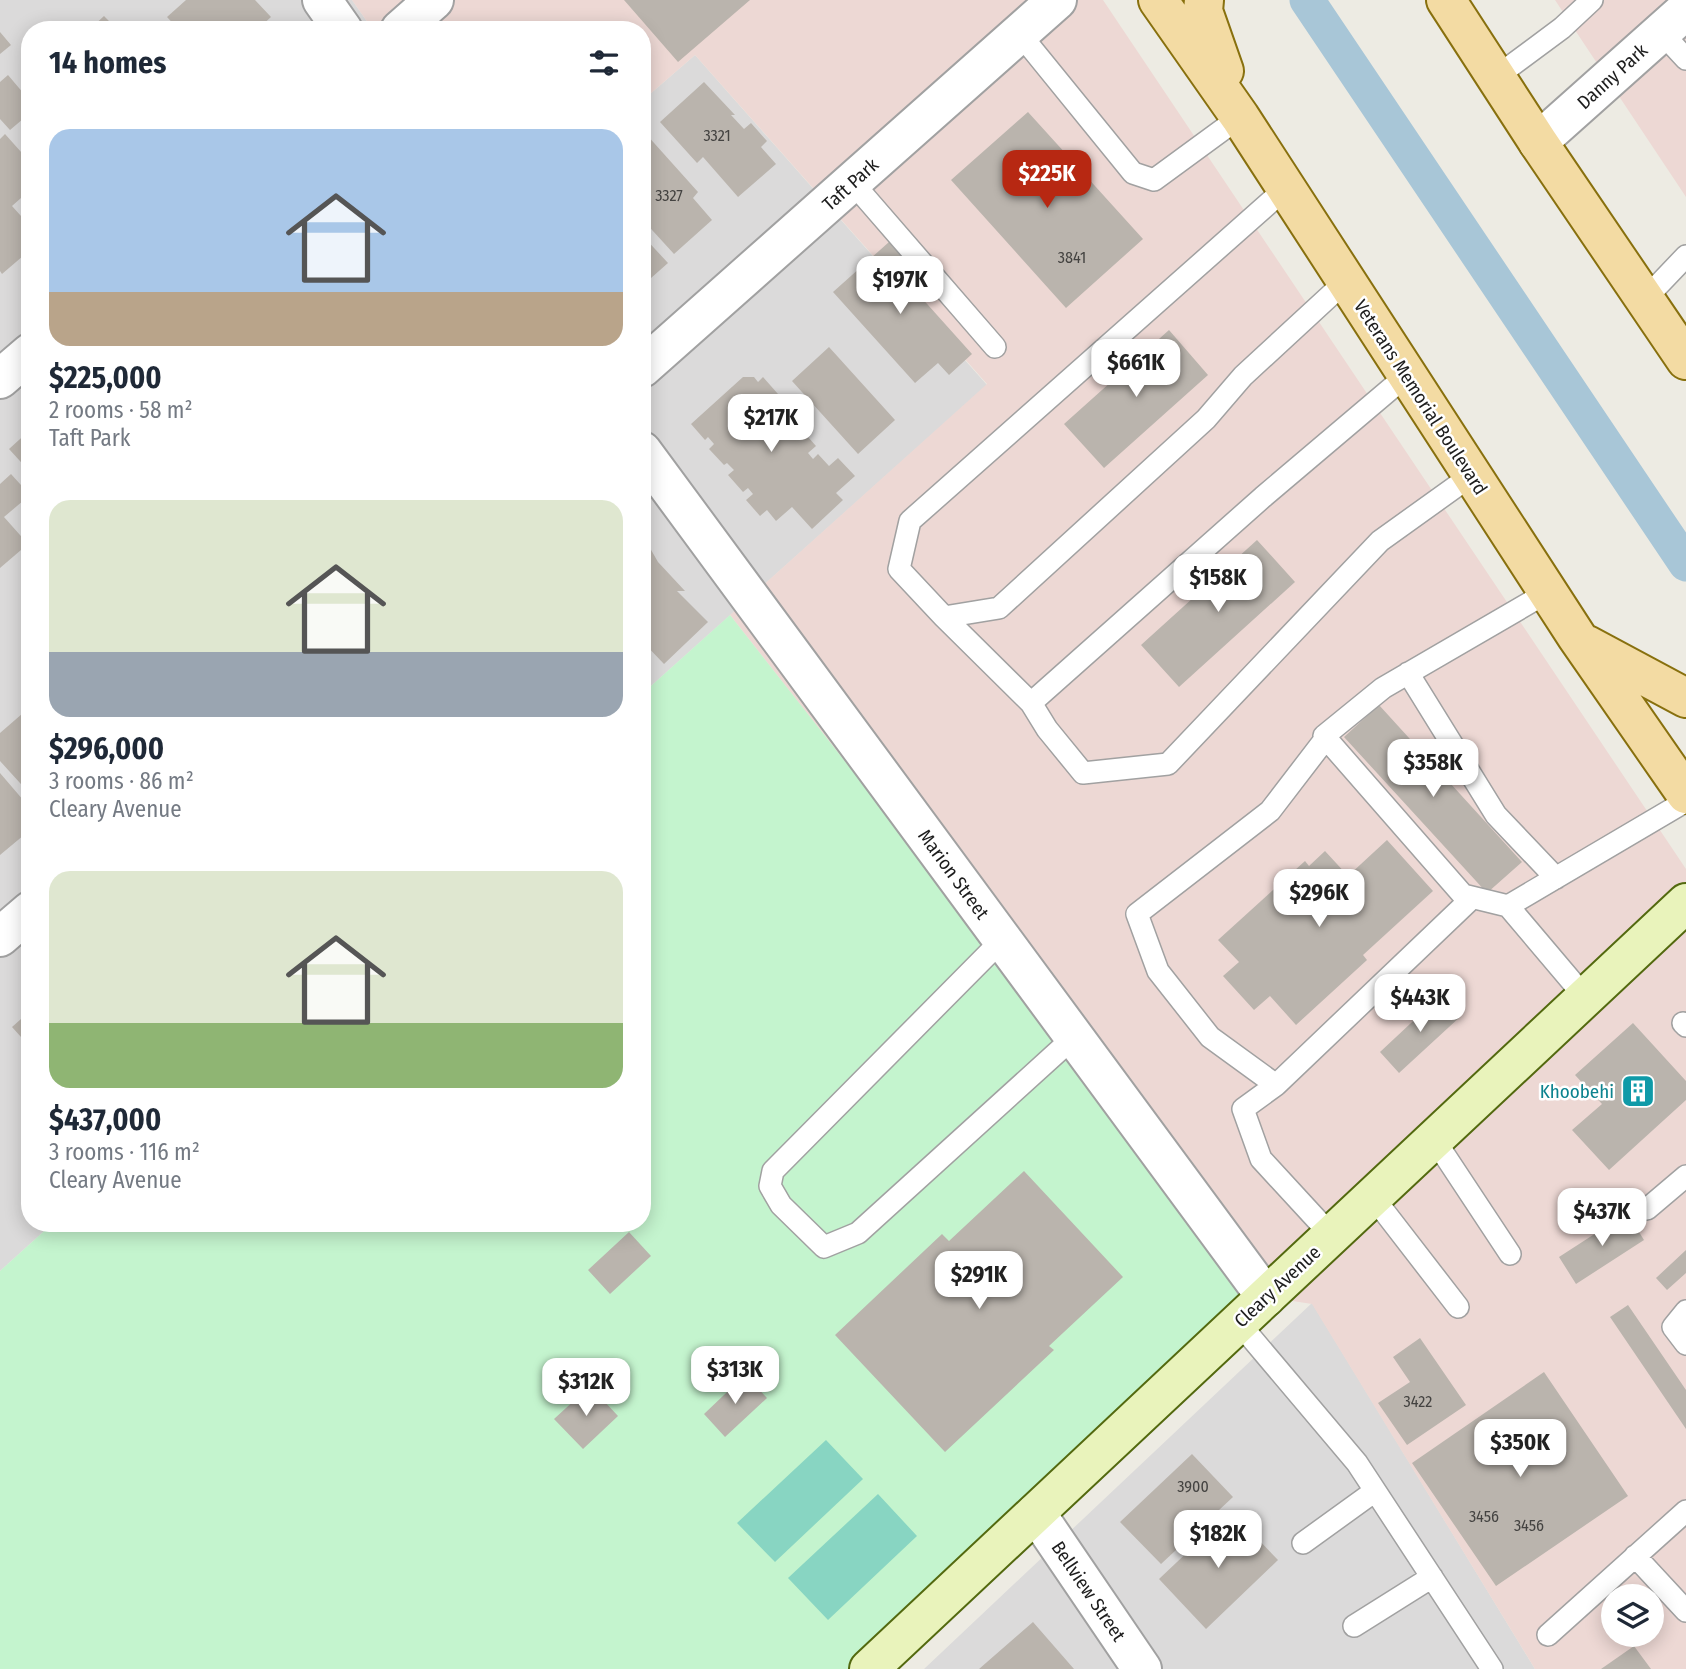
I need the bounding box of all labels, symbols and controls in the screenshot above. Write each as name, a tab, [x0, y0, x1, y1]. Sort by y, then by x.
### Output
street label: Danny Park	[1572, 39, 1652, 114]
icon: filters	[585, 44, 623, 82]
text: 14 homes	[49, 45, 166, 81]
house number: 3321	[703, 126, 731, 145]
pin: $225K	[998, 150, 1096, 210]
street label: Taft Park	[818, 153, 883, 215]
text: $225K	[1018, 159, 1076, 187]
icon: home	[273, 175, 399, 301]
house number: 3327	[655, 186, 683, 205]
house number: 3841	[1058, 248, 1086, 267]
pin: $197K	[851, 256, 949, 316]
text: $197K	[872, 265, 928, 293]
street label: Veterans Memorial Boulevard	[1349, 296, 1492, 499]
pin: $661K	[1087, 340, 1185, 399]
text: $661K	[1107, 348, 1165, 376]
text: $225,000	[49, 360, 162, 396]
pin: $217K	[722, 394, 820, 454]
text: 2 rooms · 58 m²	[49, 396, 193, 424]
text: $217K	[744, 403, 798, 431]
text: Taft Park	[49, 424, 131, 452]
icon: home	[273, 546, 399, 672]
pin: $158K	[1169, 554, 1267, 614]
text: $158K	[1189, 563, 1247, 591]
text: $296,000	[49, 731, 164, 767]
pin: $358K	[1384, 740, 1482, 799]
text: $358K	[1403, 748, 1463, 776]
text: 3 rooms · 86 m²	[49, 767, 194, 795]
text: Cleary Avenue	[49, 795, 182, 823]
street label: Marion Street	[913, 825, 994, 924]
pin: $296K	[1270, 870, 1368, 929]
text: $296K	[1289, 878, 1349, 906]
icon: home	[273, 917, 399, 1043]
pin: $443K	[1371, 974, 1469, 1034]
text: $443K	[1390, 983, 1450, 1011]
building icon: Khoobehi	[1619, 1072, 1657, 1110]
place label: Khoobehi	[1540, 1080, 1614, 1103]
text: $437,000	[49, 1102, 161, 1138]
text: 3 rooms · 116 m²	[49, 1138, 200, 1166]
text: Cleary Avenue	[49, 1166, 182, 1194]
pin: $437K	[1553, 1188, 1651, 1248]
text: $437K	[1574, 1197, 1630, 1225]
street label: Cleary Avenue	[1229, 1241, 1325, 1332]
pin: $291K	[930, 1252, 1028, 1311]
text: $291K	[951, 1260, 1007, 1288]
pin: $313K	[686, 1346, 784, 1406]
text: $313K	[707, 1355, 763, 1383]
pin: $312K	[537, 1358, 635, 1418]
text: $312K	[558, 1367, 614, 1395]
house number: 3422	[1404, 1392, 1432, 1411]
pin: $350K	[1471, 1420, 1569, 1479]
text: $350K	[1490, 1428, 1550, 1456]
house number: 3900	[1177, 1477, 1209, 1496]
house number: 3456	[1469, 1507, 1499, 1526]
pin: $182K	[1169, 1510, 1267, 1570]
house number: 3456	[1514, 1516, 1544, 1535]
text: $182K	[1190, 1519, 1246, 1547]
street label: Bellview Street	[1047, 1537, 1131, 1646]
map controls	[1601, 1584, 1664, 1647]
button: layers	[1601, 1584, 1664, 1647]

